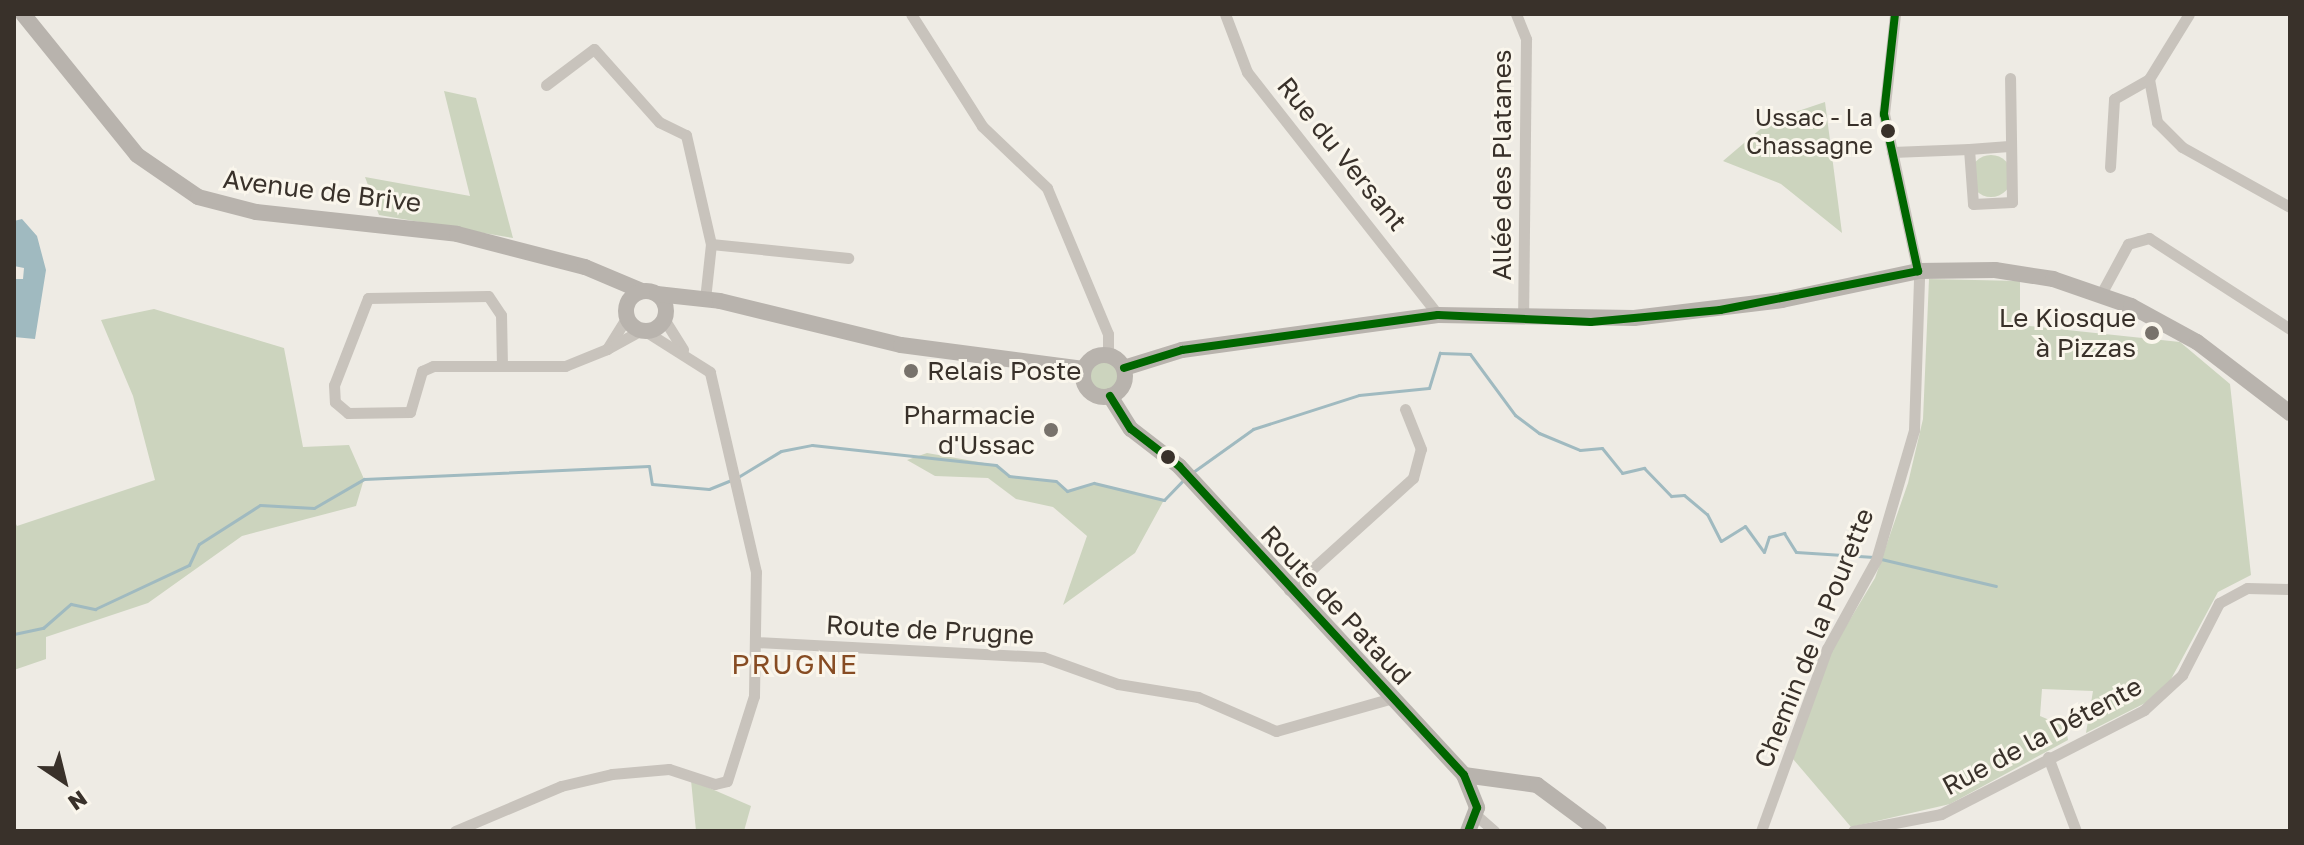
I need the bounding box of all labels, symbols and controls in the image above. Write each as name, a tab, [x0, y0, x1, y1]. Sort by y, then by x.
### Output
street label: Allée des Platanes	[1486, 49, 1518, 281]
street label: Rue du Versant	[1271, 71, 1413, 237]
place label: Ussac - La Chassagne	[1746, 103, 1873, 159]
marker: Ussac - La Chassagne	[1880, 123, 1896, 139]
street label: Avenue de Brive	[221, 163, 423, 219]
place label: Le Kiosque à Pizzas	[1999, 302, 2136, 364]
marker: Le Kiosque à Pizzas	[2143, 324, 2161, 342]
place label: Relais Poste	[927, 355, 1081, 387]
marker: Relais Poste	[902, 362, 920, 380]
place label: Pharmacie d'Ussac	[903, 399, 1035, 460]
marker: Pharmacie d'Ussac	[1042, 421, 1060, 439]
unlabelled marker	[1160, 449, 1176, 465]
street label: Chemin de la Pourette	[1748, 504, 1880, 772]
street label: Route de Pataud	[1254, 519, 1418, 691]
street label: Route de Prugne	[825, 609, 1035, 651]
district label: PRUGNE	[731, 647, 859, 681]
street label: Rue de la Détente	[1937, 670, 2147, 802]
north arrow	[24, 741, 104, 821]
text: N	[63, 785, 93, 817]

